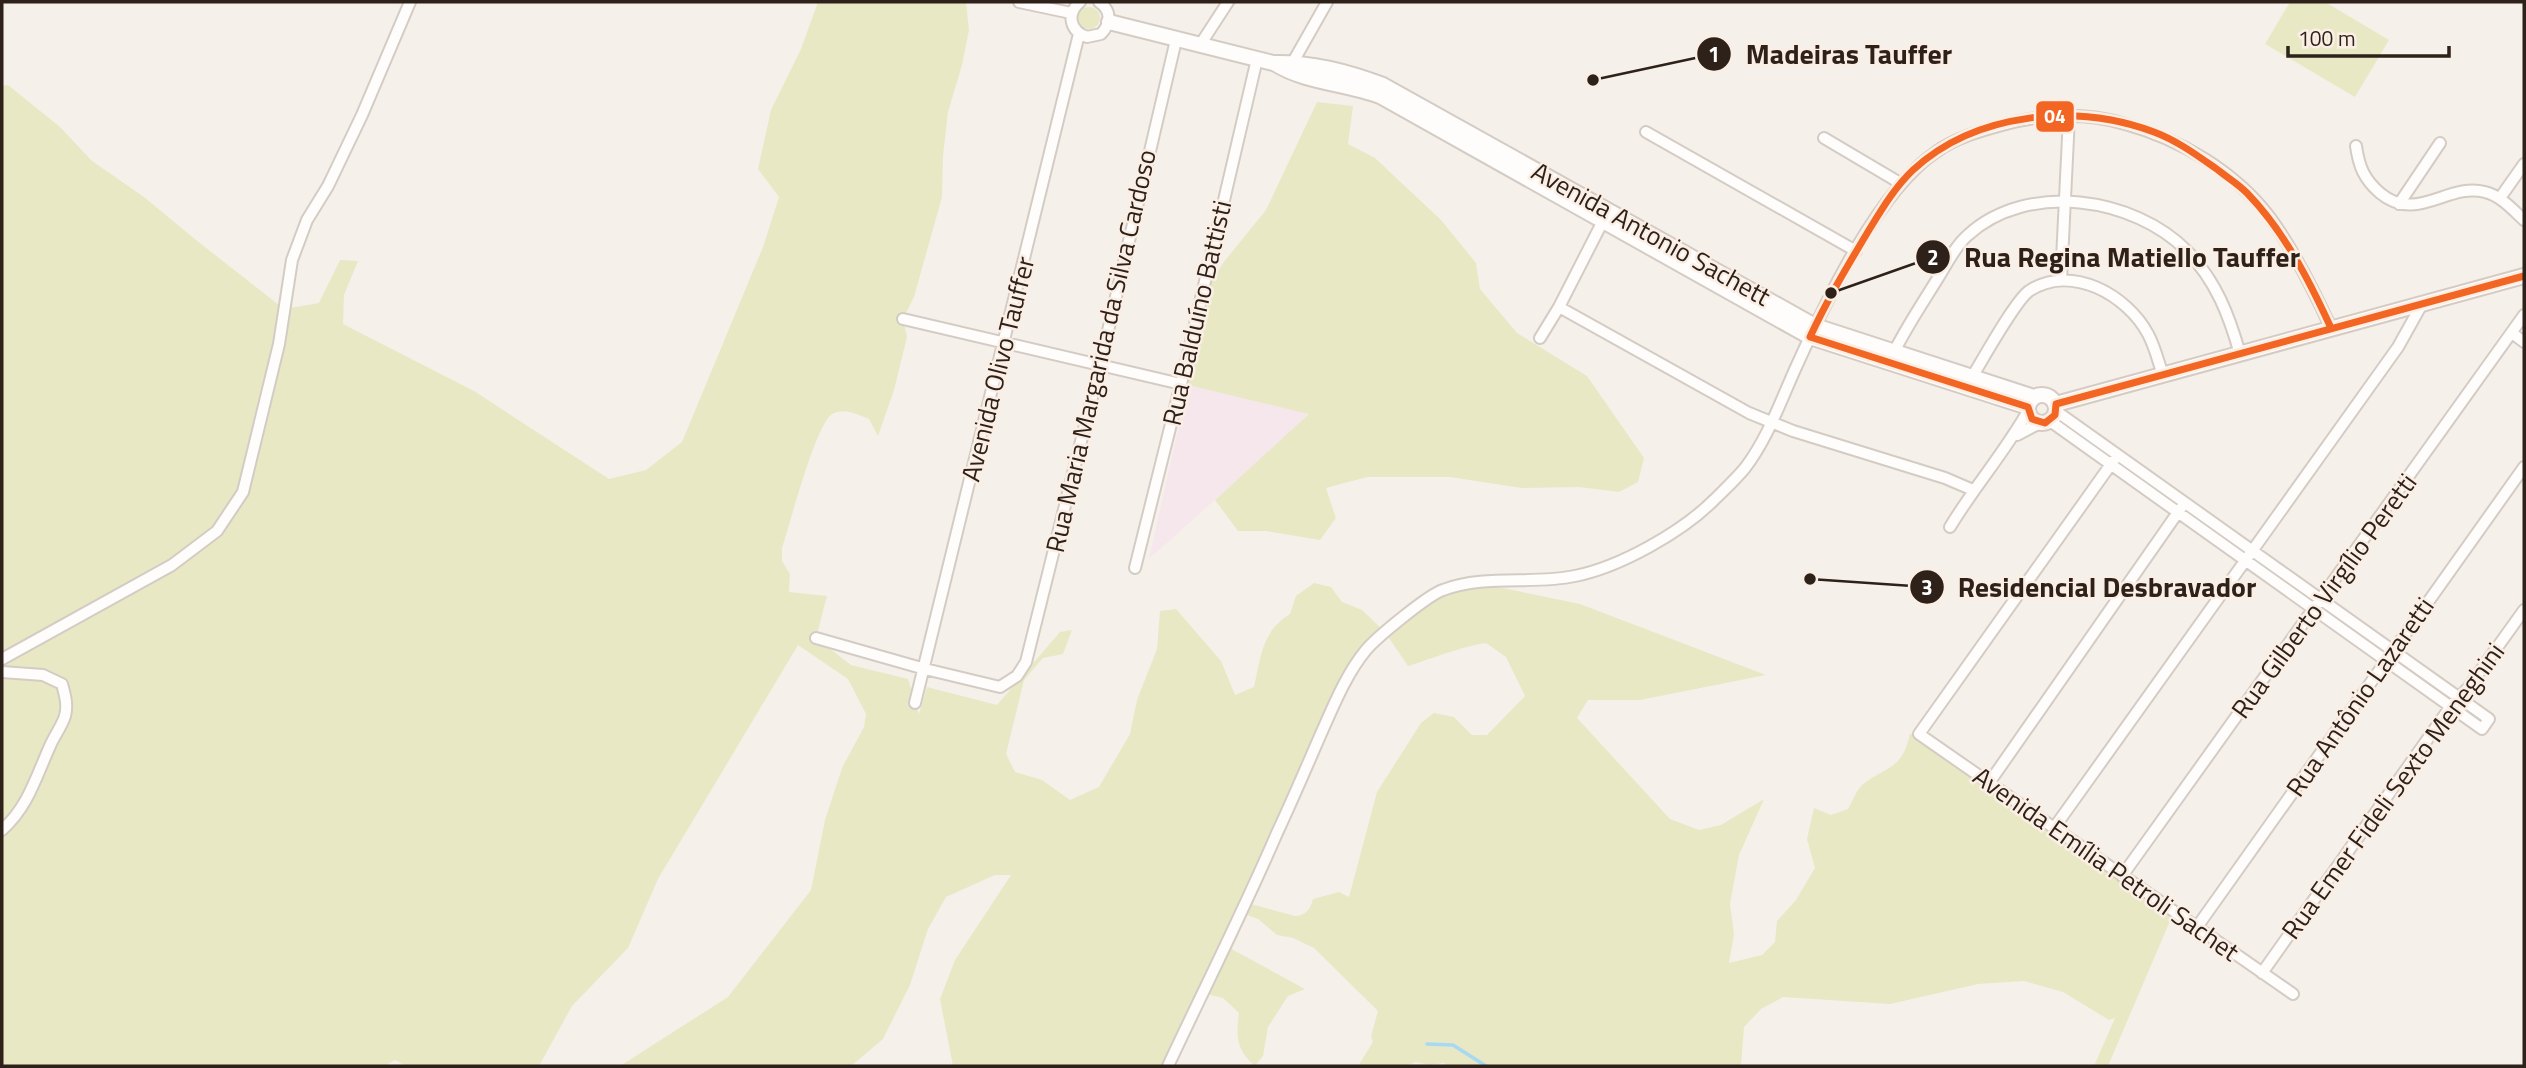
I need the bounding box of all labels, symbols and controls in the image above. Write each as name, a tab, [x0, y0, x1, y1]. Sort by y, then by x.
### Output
scale bar	[2288, 14, 2449, 58]
text: 100 m	[2298, 22, 2355, 54]
callout: Madeiras Tauffer	[1697, 30, 1966, 79]
text: Madeiras Tauffer	[1746, 32, 1952, 75]
text: 1	[1708, 38, 1720, 70]
line badge: 04	[2035, 100, 2075, 133]
text: 04	[2044, 101, 2066, 130]
street label: Rua Maria Margarida da Silva Cardoso	[1035, 146, 1166, 556]
street label: Avenida Antonio Sachett	[1525, 152, 1778, 315]
street label: Rua Balduíno Battisti	[1152, 196, 1241, 429]
callout: Rua Regina Matiello Tauffer	[1915, 233, 2314, 282]
text: Rua Regina Matiello Tauffer	[1964, 235, 2300, 278]
text: 2	[1927, 241, 1939, 273]
street label: Avenida Olivo Tauffer	[951, 252, 1044, 485]
street label: Rua Gilberto Virgílio Peretti	[2221, 465, 2426, 726]
callout: Residencial Desbravador	[1909, 563, 2271, 612]
text: Residencial Desbravador	[1958, 565, 2256, 608]
text: 3	[1921, 571, 1933, 603]
street label: Rua Antônio Lazaretti	[2276, 589, 2443, 805]
street label: Rua Emer Fideli Sexto Meneghini	[2272, 634, 2514, 947]
street label: Avenida Emília Petroli Sachet	[1965, 757, 2247, 970]

